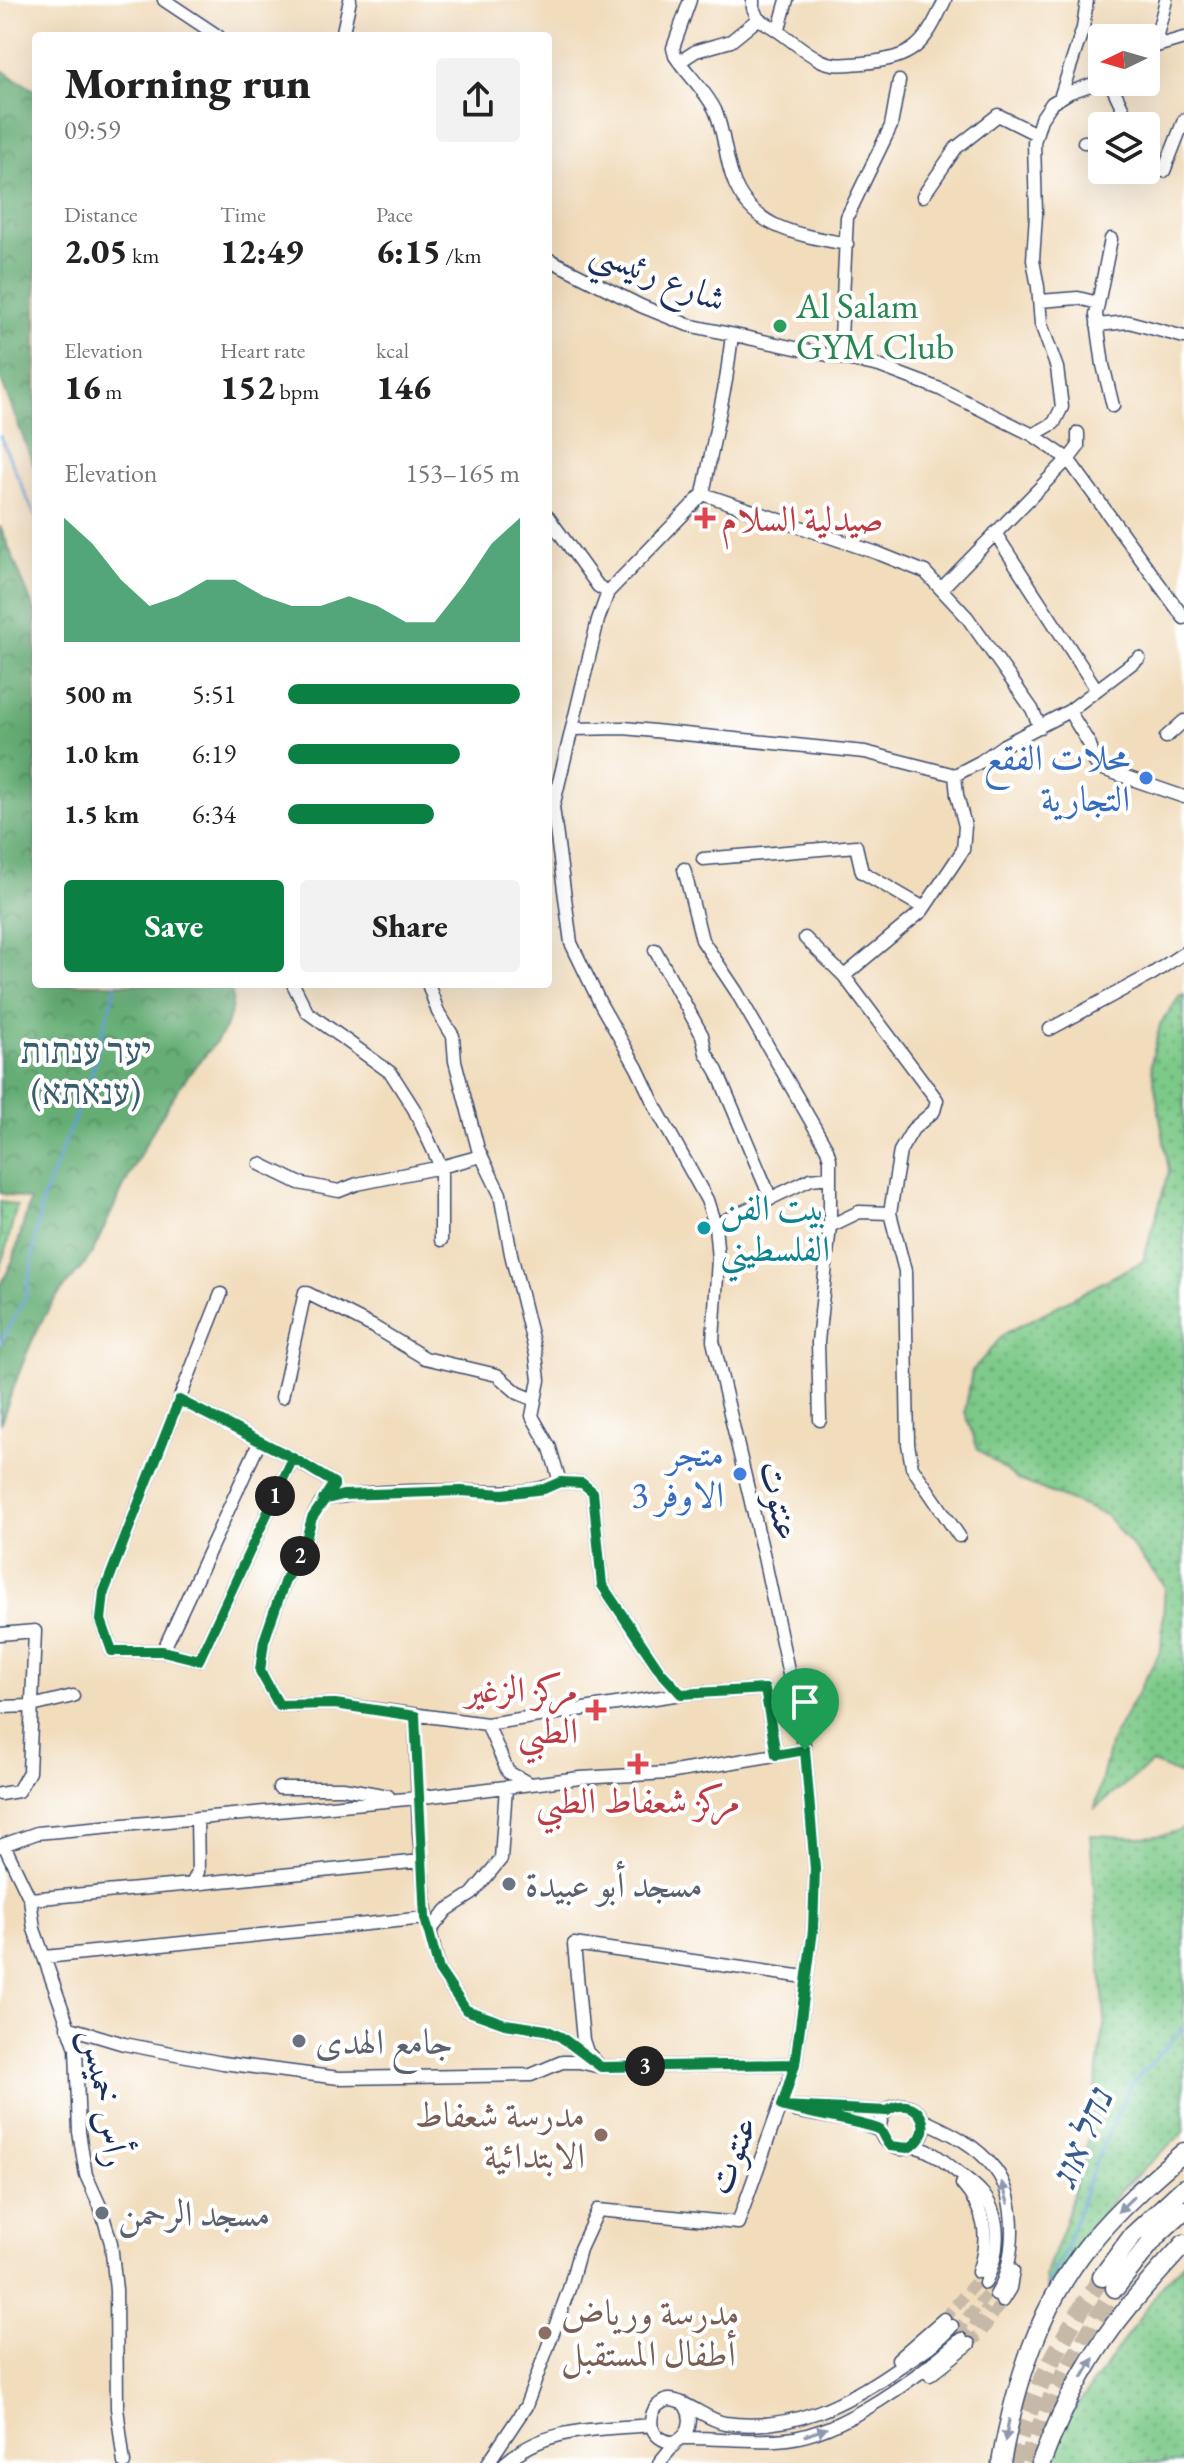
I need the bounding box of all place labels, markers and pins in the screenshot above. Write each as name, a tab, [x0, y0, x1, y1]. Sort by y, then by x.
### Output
place label: Al Salam GYM Club	[795, 282, 954, 370]
marker: Al Salam GYM Club	[771, 317, 789, 335]
place label: صيدلية السلام	[721, 495, 884, 550]
marker: صيدلية السلام	[696, 509, 714, 527]
place label: محلات الفقع التجارية	[984, 734, 1130, 822]
marker: محلات الفقع التجارية	[1137, 769, 1155, 787]
place label: بيت الفن الفلسطيني	[720, 1184, 830, 1282]
marker: بيت الفن الفلسطيني	[695, 1219, 713, 1237]
place label: متجر الاوفر 3	[631, 1430, 724, 1518]
marker: متجر الاوفر 3	[731, 1465, 749, 1483]
pin: 1	[255, 1476, 295, 1516]
pin: 2	[280, 1536, 320, 1576]
place label: مركز الزغير الطبي	[461, 1666, 578, 1764]
pin	[771, 1668, 839, 1750]
marker: مركز الزغير الطبي	[585, 1699, 607, 1721]
marker: مركز شعفاط الطبي	[627, 1753, 649, 1775]
place label: مركز شعفاط الطبي	[536, 1777, 740, 1834]
place label: مسجد أبو عبيدة	[525, 1860, 703, 1908]
marker: مسجد أبو عبيدة	[500, 1875, 518, 1893]
place label: جامع الهدى	[315, 2018, 453, 2074]
marker: جامع الهدى	[290, 2032, 308, 2050]
pin: 3	[625, 2046, 665, 2086]
place label: مدرسة شعفاط الابتدائية	[414, 2091, 585, 2179]
marker: مدرسة شعفاط الابتدائية	[592, 2126, 610, 2144]
place label: مسجد الرحمن	[118, 2190, 270, 2238]
marker: مسجد الرحمن	[93, 2204, 111, 2222]
place label: مدرسة ورياض أطفال المستقبل	[561, 2289, 740, 2379]
marker: مدرسة ورياض أطفال المستقبل	[536, 2324, 554, 2342]

